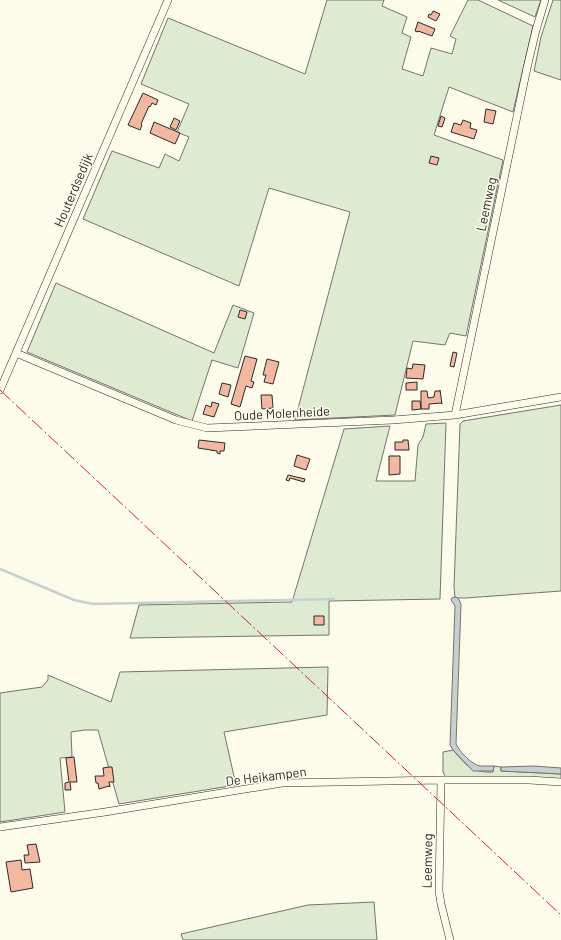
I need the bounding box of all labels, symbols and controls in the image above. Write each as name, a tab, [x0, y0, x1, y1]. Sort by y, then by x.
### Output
street label: Houterdsedijk	[50, 150, 96, 230]
street label: Leemweg	[472, 175, 500, 233]
street label: Oude Molenheide	[234, 402, 330, 424]
street label: De Heikampen	[225, 763, 307, 789]
street label: Leemweg	[419, 833, 435, 889]

